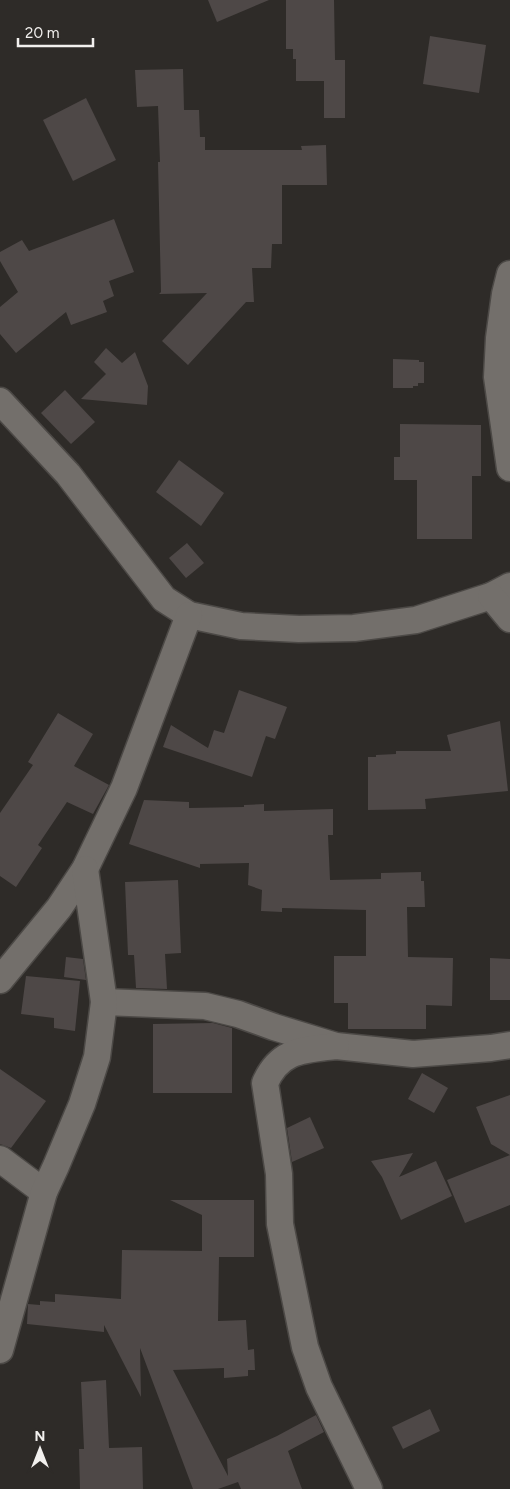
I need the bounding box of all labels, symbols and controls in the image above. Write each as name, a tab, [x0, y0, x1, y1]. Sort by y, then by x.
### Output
scale bar	[18, 15, 92, 47]
text: 20 m	[25, 24, 59, 42]
north arrow	[15, 1424, 65, 1474]
text: N	[35, 1428, 45, 1445]

